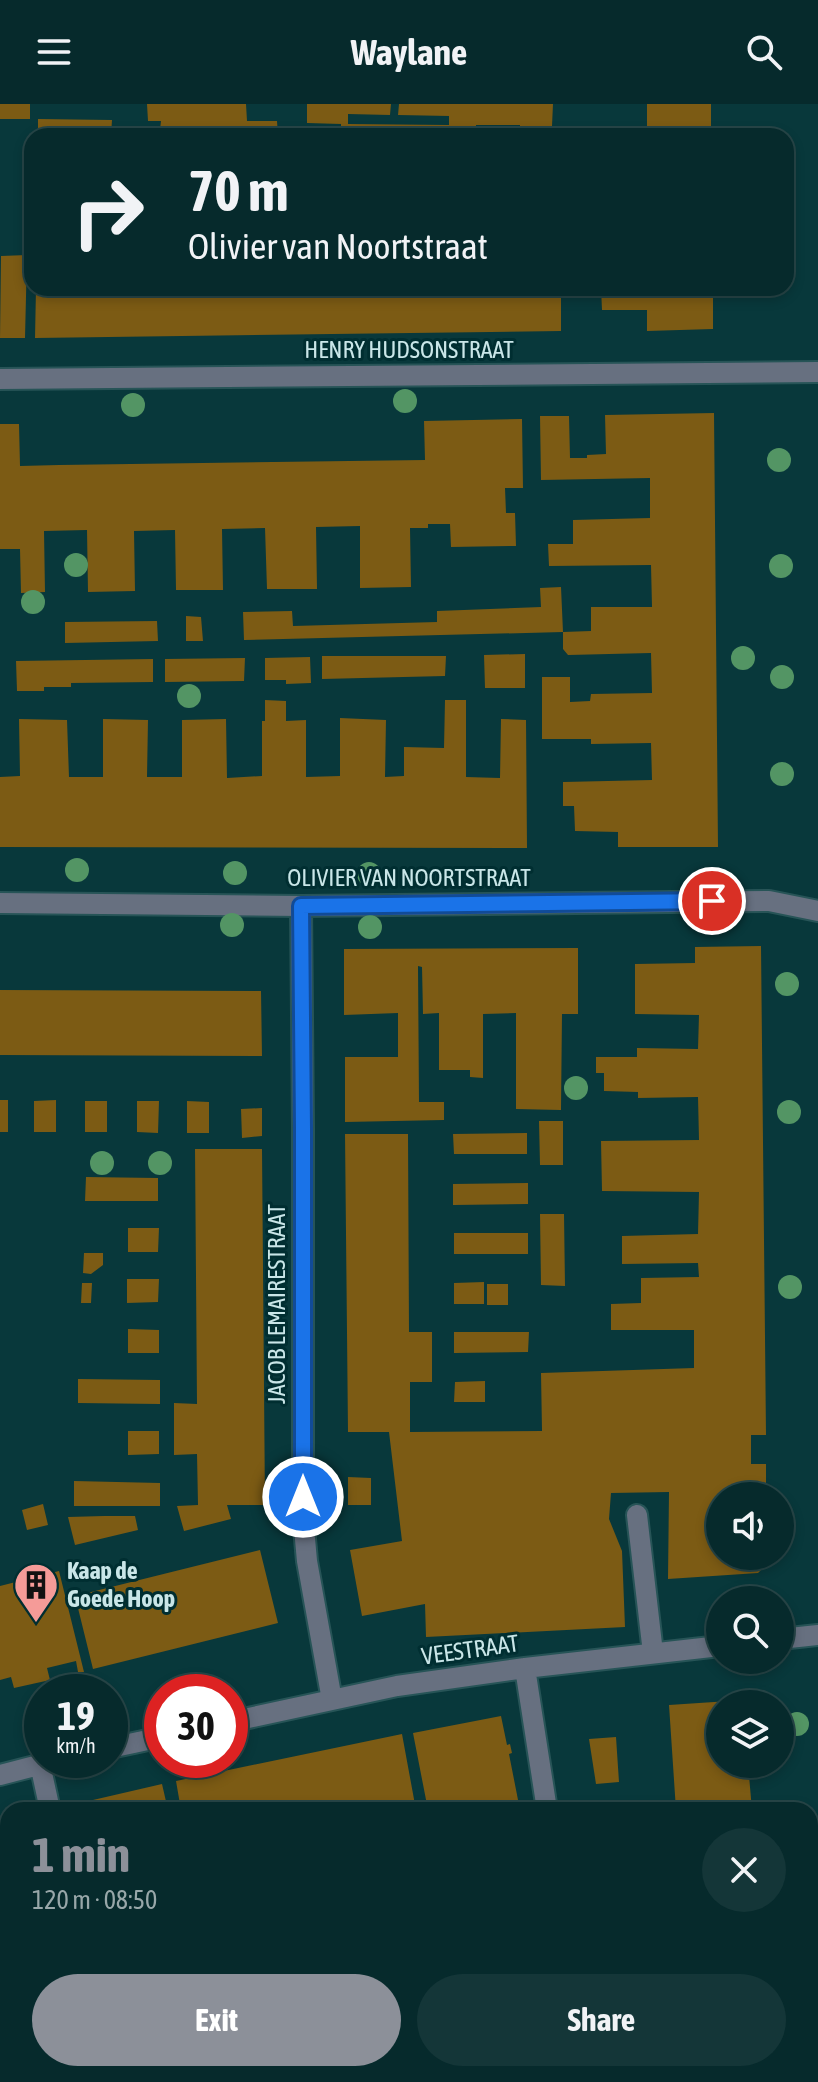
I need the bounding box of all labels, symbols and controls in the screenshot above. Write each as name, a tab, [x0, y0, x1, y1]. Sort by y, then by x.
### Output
icon: menu	[32, 30, 76, 74]
icon: search	[742, 30, 786, 74]
text: Waylane	[351, 31, 467, 73]
text: 70 m	[188, 159, 289, 223]
icon: right	[56, 160, 160, 264]
text: Olivier van Noortstraat	[188, 225, 488, 267]
street label: HENRY HUDSONSTRAAT	[304, 336, 514, 363]
street label: OLIVIER VAN NOORTSTRAAT	[287, 864, 531, 891]
pin	[678, 867, 746, 935]
icon: arrive	[690, 879, 734, 923]
street label: JACOB LEMAIRESTRAAT	[263, 1204, 290, 1404]
position arrow	[261, 1455, 345, 1539]
map controls	[706, 1482, 794, 1778]
button: sound	[706, 1482, 794, 1570]
place label: Kaap de Goede Hoop	[67, 1557, 175, 1612]
building icon: Kaap de Goede Hoop	[12, 1561, 60, 1624]
button: search	[706, 1586, 794, 1674]
street label: VEESTRAAT	[420, 1629, 521, 1670]
speed limit sign: 30	[144, 1674, 248, 1778]
button: layers	[706, 1690, 794, 1778]
text: 19	[57, 1693, 95, 1738]
text: km/h	[56, 1734, 96, 1757]
text: 1 min	[32, 1827, 130, 1882]
button: close	[702, 1828, 786, 1912]
text: 120 m · 08:50	[32, 1885, 157, 1915]
button: Exit	[32, 1974, 401, 2066]
button: Share	[417, 1974, 786, 2066]

